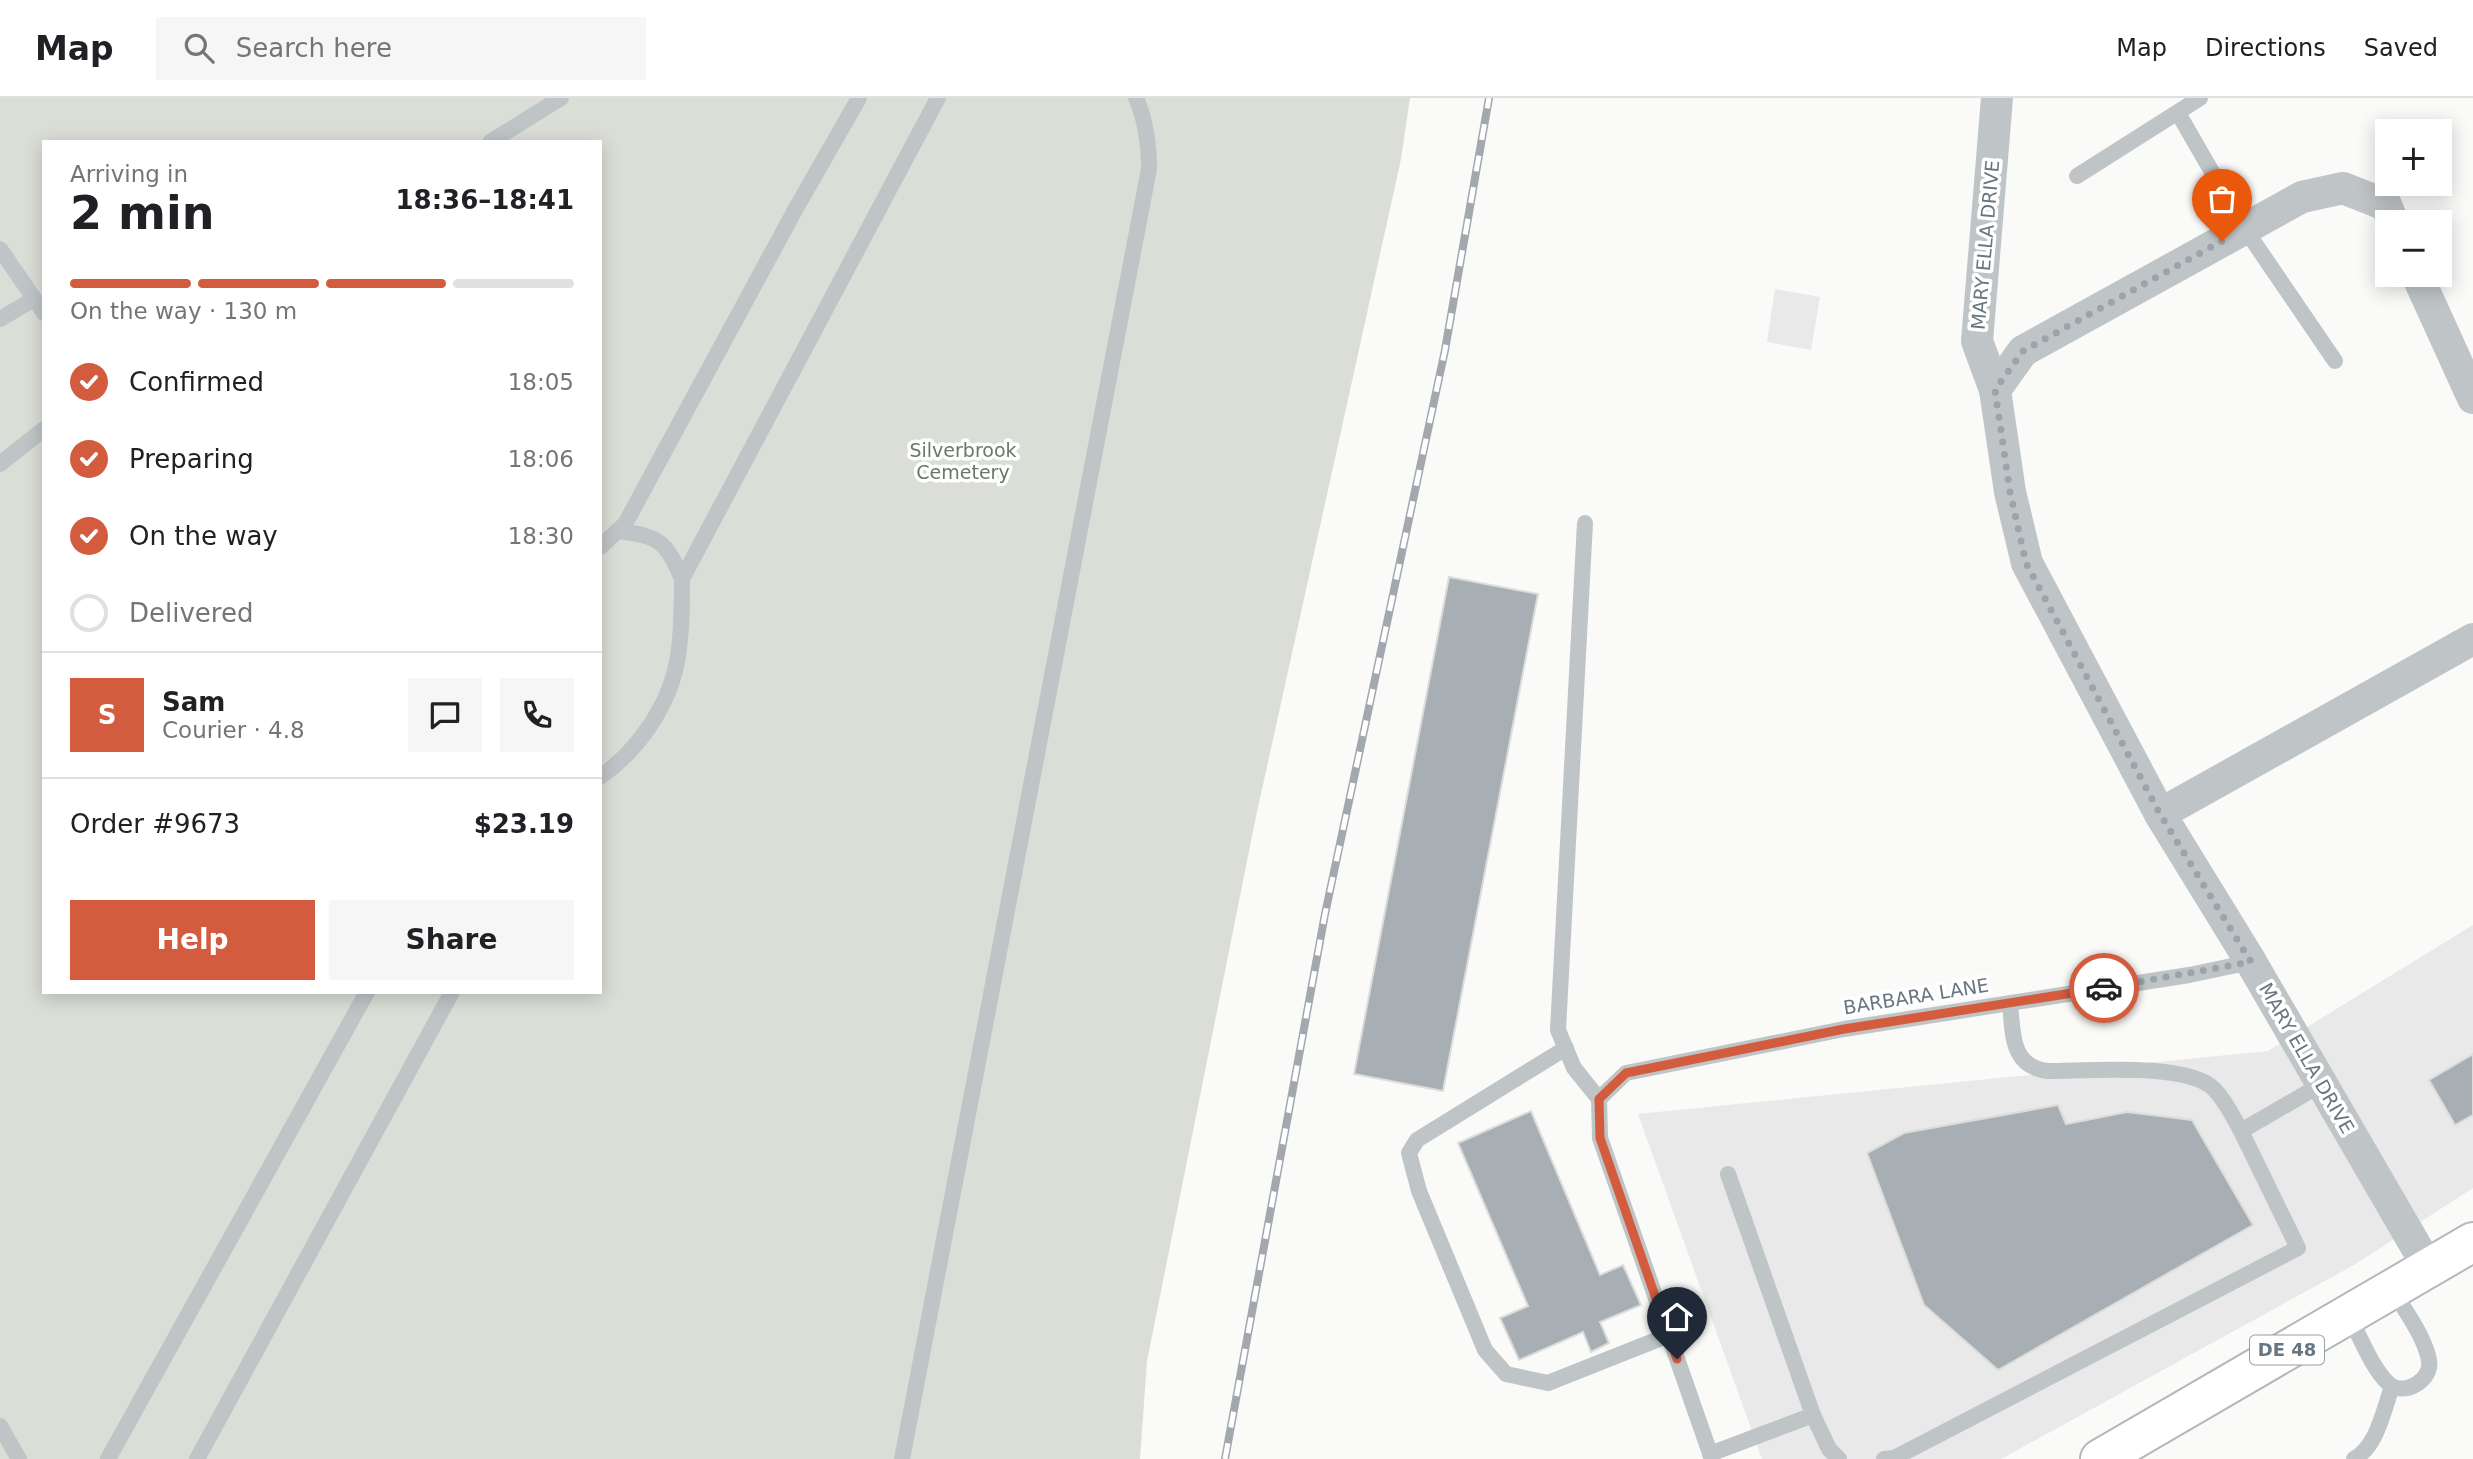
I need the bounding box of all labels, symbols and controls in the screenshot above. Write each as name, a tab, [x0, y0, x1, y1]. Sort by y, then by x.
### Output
search box	[156, 17, 646, 80]
text: Map	[35, 29, 114, 68]
icon: search	[180, 29, 218, 67]
text: Search here	[236, 33, 392, 63]
text: Map	[2116, 34, 2167, 62]
text: Directions	[2205, 34, 2326, 62]
text: Saved	[2364, 34, 2438, 62]
map controls	[2375, 119, 2452, 287]
button: +	[2375, 119, 2452, 196]
street label: MARY ELLA DRIVE	[1967, 159, 2003, 331]
text: Arriving in	[70, 161, 188, 187]
pin	[2192, 169, 2252, 241]
icon: bag	[2203, 180, 2241, 218]
text: 18:36–18:41	[395, 185, 574, 215]
text: 2 min	[70, 186, 214, 240]
button: −	[2375, 210, 2452, 287]
text: On the way · 130 m	[70, 298, 297, 324]
icon: check	[70, 363, 108, 401]
text: Confirmed	[129, 367, 264, 397]
text: 18:05	[508, 369, 574, 395]
park label: Silverbrook Cemetery	[909, 439, 1017, 483]
icon: check	[70, 440, 108, 478]
text: Preparing	[129, 444, 254, 474]
text: 18:06	[508, 446, 574, 472]
icon: check	[70, 517, 108, 555]
text: On the way	[129, 521, 278, 551]
text: 18:30	[508, 523, 574, 549]
text: Delivered	[129, 598, 253, 628]
button: chat	[408, 678, 482, 752]
button: phone	[500, 678, 574, 752]
text: Sam	[162, 687, 225, 717]
text: S	[98, 700, 116, 730]
text: Courier · 4.8	[162, 717, 305, 743]
text: Order #9673	[70, 809, 240, 839]
text: $23.19	[474, 809, 574, 839]
button: Help	[70, 900, 315, 980]
button: Share	[329, 900, 574, 980]
courier	[2069, 953, 2139, 1023]
icon: car	[2085, 969, 2123, 1007]
street label: BARBARA LANE	[1842, 974, 1990, 1018]
street label: MARY ELLA DRIVE	[2255, 979, 2359, 1137]
pin	[1647, 1287, 1707, 1359]
icon: home	[1658, 1298, 1696, 1336]
road number: DE 48	[2250, 1336, 2324, 1364]

